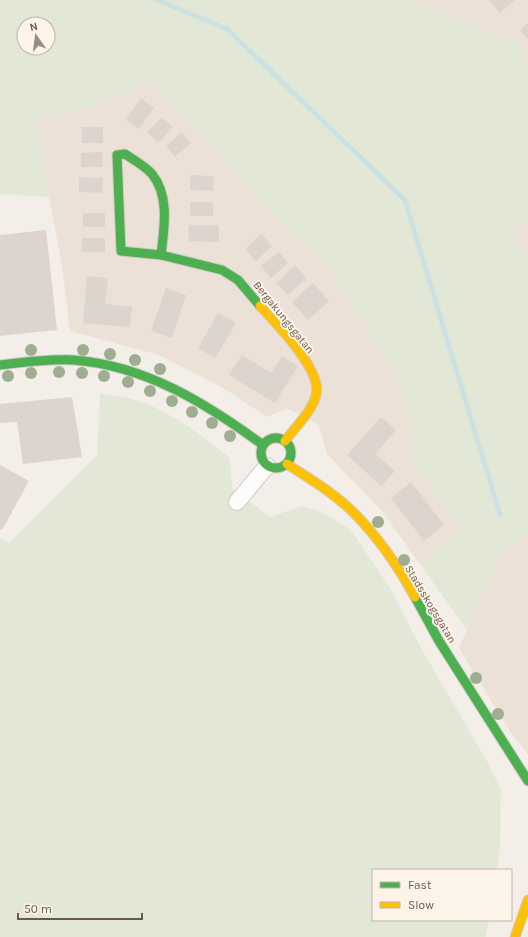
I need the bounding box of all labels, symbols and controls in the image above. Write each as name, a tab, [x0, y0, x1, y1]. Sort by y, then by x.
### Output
north arrow	[16, 16, 56, 56]
text: N	[28, 20, 39, 34]
street label: Bergakungsgatan	[251, 279, 317, 356]
street label: Stadsskogsgatan	[402, 563, 459, 645]
legend	[372, 869, 512, 921]
text: Fast	[408, 878, 432, 892]
scale bar	[18, 895, 142, 921]
text: Slow	[408, 898, 434, 912]
text: 50 m	[24, 902, 52, 916]

